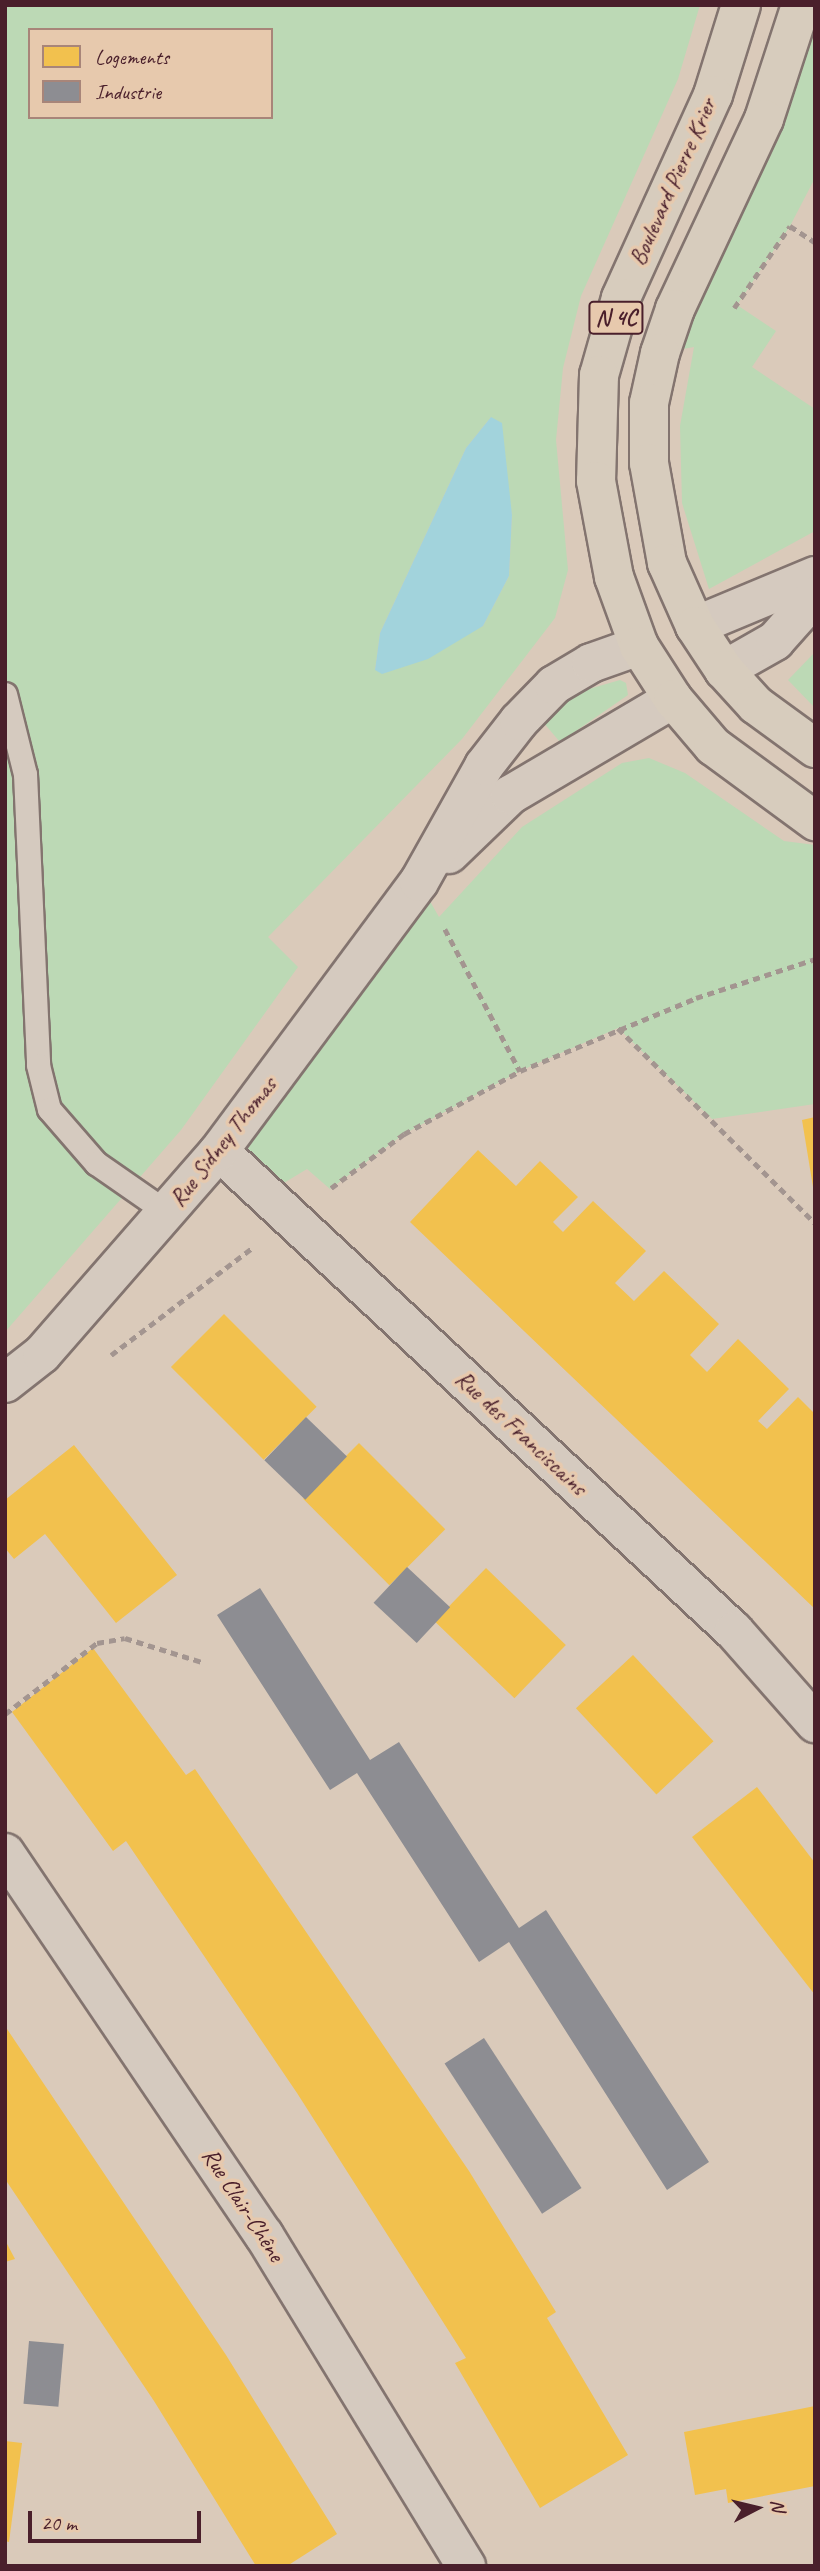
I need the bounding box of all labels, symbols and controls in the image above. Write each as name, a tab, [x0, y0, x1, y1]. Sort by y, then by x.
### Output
legend	[28, 28, 273, 119]
text: Logements	[95, 44, 169, 70]
text: Industrie	[95, 79, 161, 105]
street label: Boulevard Pierre Krier	[623, 94, 723, 270]
road number: N 4C	[588, 298, 644, 338]
street label: Rue Sidney Thomas	[163, 1071, 283, 1213]
street label: Rue des Franciscains	[449, 1365, 593, 1501]
street label: Rue Clair-Chêne	[195, 2142, 291, 2268]
north arrow	[722, 2473, 792, 2543]
scale bar	[32, 2498, 205, 2542]
text: N	[765, 2498, 790, 2513]
text: 20 m	[41, 2510, 77, 2536]

